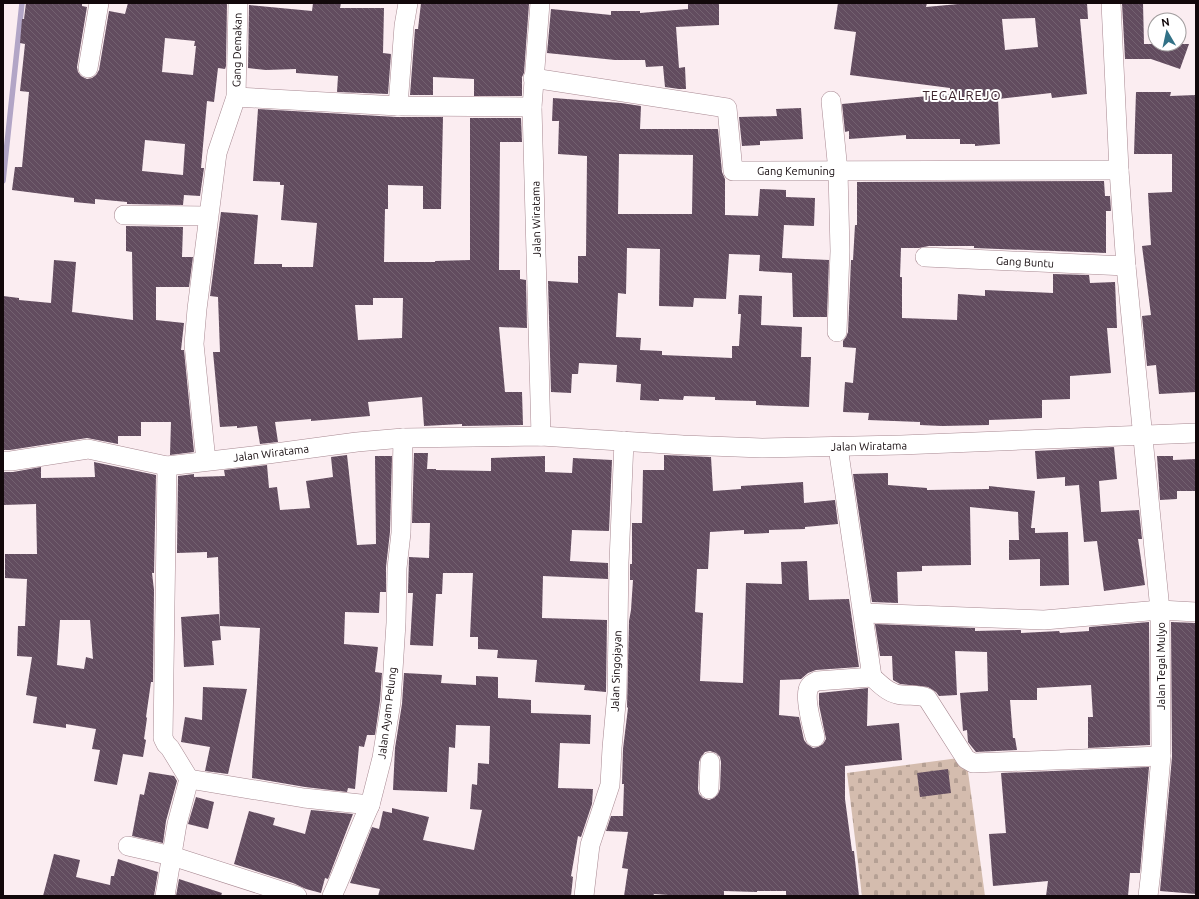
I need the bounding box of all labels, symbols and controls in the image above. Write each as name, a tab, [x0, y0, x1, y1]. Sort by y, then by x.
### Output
north arrow	[1147, 12, 1187, 52]
street label: Gang Demakan	[230, 13, 244, 87]
text: N	[1160, 16, 1170, 29]
district label: TEGALREJO	[922, 88, 1002, 102]
street label: Gang Kemuning	[757, 165, 835, 177]
street label: Jalan Wiratama	[529, 181, 543, 257]
street label: Gang Buntu	[996, 254, 1054, 270]
street label: Jalan Wiratama	[831, 439, 907, 453]
street label: Jalan Wiratama	[232, 442, 310, 464]
street label: Jalan Tegal Mulyo	[1155, 622, 1167, 710]
street label: Jalan Singojayan	[609, 630, 623, 712]
street label: Jalan Ayam Pelung	[375, 666, 399, 760]

